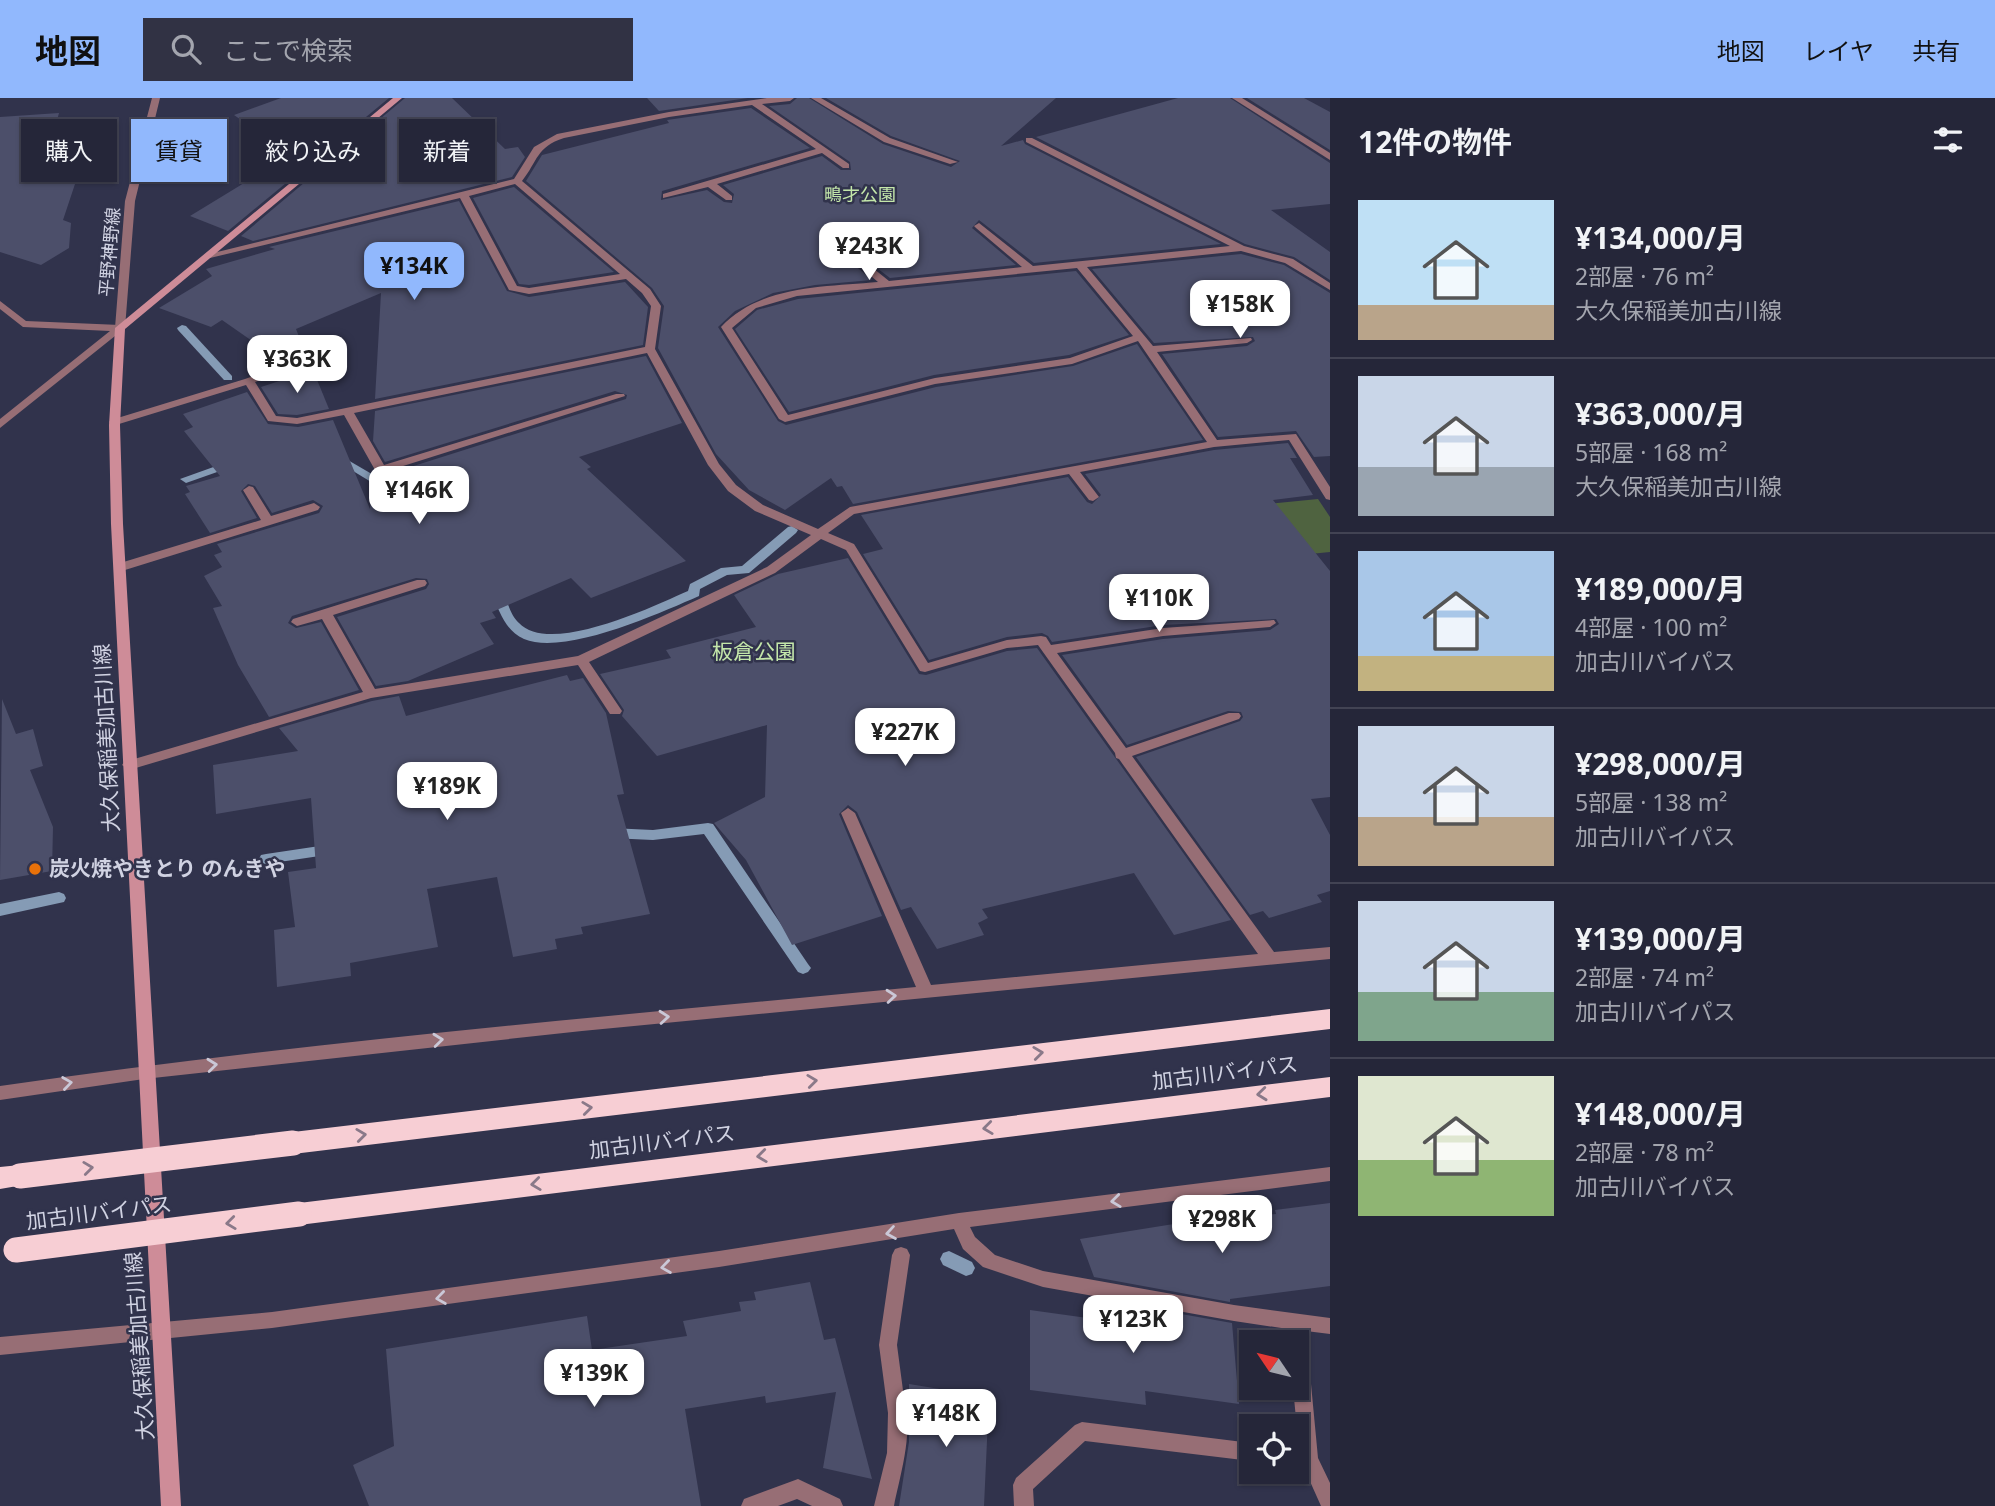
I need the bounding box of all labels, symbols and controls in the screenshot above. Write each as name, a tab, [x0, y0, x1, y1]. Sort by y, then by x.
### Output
search box	[143, 18, 633, 81]
text: 地図	[35, 28, 101, 73]
icon: search	[167, 30, 205, 68]
text: ここで検索	[223, 32, 353, 68]
text: 地図	[1717, 34, 1765, 67]
text: レイヤ	[1803, 34, 1874, 67]
text: 共有	[1912, 34, 1960, 67]
chip: 購入	[21, 119, 117, 182]
chip: 賃貸	[131, 119, 227, 182]
chip: 絞り込み	[241, 119, 385, 182]
chip: 新着	[399, 119, 495, 182]
text: 12件の物件	[1358, 121, 1512, 162]
icon: filters	[1929, 121, 1967, 159]
park label: 鴫才公園	[824, 182, 896, 206]
street label: 平野神野線	[93, 206, 125, 298]
text: ¥134,000/月	[1575, 217, 1746, 258]
pin: ¥243K	[820, 222, 918, 282]
icon: home	[1414, 228, 1498, 312]
text: ¥243K	[835, 229, 903, 261]
pin: ¥134K	[365, 242, 463, 302]
text: ¥134K	[380, 249, 448, 281]
text: 2部屋 · 76 m²	[1575, 260, 1714, 292]
pin: ¥158K	[1191, 280, 1289, 340]
text: ¥158K	[1206, 287, 1274, 319]
text: 大久保稲美加古川線	[1575, 294, 1782, 326]
pin: ¥363K	[248, 336, 346, 395]
text: ¥363K	[263, 342, 331, 374]
text: ¥363,000/月	[1575, 393, 1746, 434]
icon: home	[1414, 404, 1498, 488]
text: 5部屋 · 168 m²	[1575, 436, 1727, 468]
pin: ¥146K	[370, 466, 468, 526]
text: 大久保稲美加古川線	[1575, 470, 1782, 502]
text: ¥146K	[385, 473, 453, 505]
text: ¥189,000/月	[1575, 568, 1746, 609]
pin: ¥110K	[1110, 574, 1208, 634]
icon: home	[1414, 579, 1498, 663]
text: ¥110K	[1125, 581, 1193, 613]
text: 4部屋 · 100 m²	[1575, 611, 1727, 643]
park label: 板倉公園	[712, 637, 796, 665]
street label: 大久保稲美加古川線	[87, 643, 125, 833]
text: 加古川バイパス	[1575, 645, 1736, 677]
pin: ¥227K	[856, 708, 954, 768]
text: ¥227K	[871, 715, 939, 747]
text: ¥298,000/月	[1575, 743, 1746, 784]
icon: home	[1414, 754, 1498, 838]
pin: ¥189K	[398, 762, 496, 822]
text: ¥189K	[413, 769, 481, 801]
text: 5部屋 · 138 m²	[1575, 786, 1727, 818]
text: 加古川バイパス	[1575, 820, 1736, 852]
place label: 炭火焼やきとり のんきや	[49, 854, 285, 882]
marker: 炭火焼やきとり のんきや	[27, 861, 43, 877]
text: ¥139,000/月	[1575, 918, 1746, 959]
icon: home	[1414, 929, 1498, 1013]
text: 2部屋 · 74 m²	[1575, 961, 1714, 993]
one-way arrow	[885, 989, 897, 1004]
text: 加古川バイパス	[1575, 995, 1736, 1027]
one-way arrow	[659, 1010, 670, 1025]
one-way arrow	[432, 1033, 444, 1048]
one-way arrow	[1032, 1046, 1044, 1061]
street label: 加古川バイパス	[1150, 1049, 1299, 1095]
one-way arrow	[206, 1057, 218, 1072]
one-way arrow	[807, 1073, 818, 1088]
one-way arrow	[62, 1076, 73, 1091]
one-way arrow	[1256, 1086, 1267, 1101]
text: ¥148,000/月	[1575, 1093, 1746, 1134]
one-way arrow	[581, 1100, 592, 1115]
icon: home	[1414, 1104, 1498, 1188]
street label: 加古川バイパス	[587, 1118, 736, 1164]
one-way arrow	[982, 1121, 994, 1136]
one-way arrow	[355, 1128, 367, 1143]
text: 2部屋 · 78 m²	[1575, 1136, 1714, 1168]
one-way arrow	[756, 1149, 768, 1164]
one-way arrow	[82, 1160, 93, 1175]
text: 加古川バイパス	[1575, 1170, 1736, 1202]
one-way arrow	[530, 1177, 542, 1192]
street label: 加古川バイパス	[24, 1189, 173, 1235]
one-way arrow	[1111, 1193, 1122, 1208]
pin: ¥298K	[1173, 1196, 1271, 1255]
text: ¥298K	[1188, 1202, 1256, 1234]
one-way arrow	[225, 1215, 237, 1230]
one-way arrow	[885, 1225, 897, 1240]
street label: 大久保稲美加古川線	[118, 1251, 160, 1441]
one-way arrow	[660, 1259, 672, 1274]
one-way arrow	[435, 1290, 447, 1305]
pin: ¥123K	[1084, 1296, 1182, 1355]
text: ¥123K	[1099, 1302, 1167, 1334]
north arrow	[1239, 1330, 1309, 1400]
map controls	[1239, 1330, 1309, 1484]
pin: ¥139K	[545, 1350, 643, 1409]
text: ¥139K	[560, 1356, 628, 1388]
pin: ¥148K	[897, 1390, 995, 1449]
text: ¥148K	[912, 1396, 980, 1428]
button: locate	[1239, 1414, 1309, 1484]

